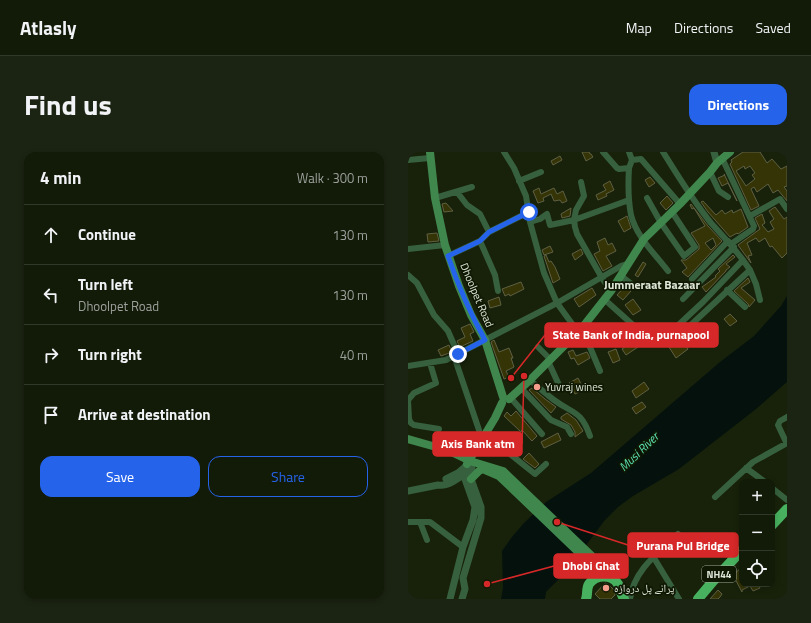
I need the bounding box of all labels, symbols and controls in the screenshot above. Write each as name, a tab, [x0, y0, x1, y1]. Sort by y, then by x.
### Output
text: Atlasly	[20, 13, 77, 42]
text: Map	[626, 17, 652, 38]
text: Directions	[674, 17, 733, 38]
text: Saved	[755, 17, 791, 38]
text: Find us	[24, 83, 112, 126]
button: Directions	[689, 84, 787, 125]
text: 4 min	[40, 165, 81, 191]
text: Walk · 300 m	[297, 168, 368, 188]
route start	[520, 203, 538, 221]
text: Continue	[78, 223, 136, 246]
icon: ahead	[40, 224, 62, 246]
text: 130 m	[332, 225, 368, 245]
street label: Dhoolpet Road	[456, 260, 498, 330]
text: Turn left	[78, 273, 133, 296]
district label: Jummeraat Bazaar	[604, 275, 700, 294]
icon: left	[40, 284, 62, 306]
text: 130 m	[332, 285, 368, 305]
text: Dhoolpet Road	[78, 296, 159, 316]
callout: State Bank of India, purnapool	[545, 323, 718, 347]
text: State Bank of India, purnapool	[553, 325, 709, 344]
text: Turn right	[78, 343, 142, 366]
icon: right	[40, 344, 62, 366]
text: 40 m	[340, 345, 368, 365]
route end	[449, 345, 467, 363]
place label: Yuvraj wines	[545, 379, 603, 395]
marker: Yuvraj wines	[532, 382, 542, 392]
text: Arrive at destination	[78, 403, 211, 426]
icon: arrive	[40, 404, 62, 426]
water label: Musi River	[614, 426, 665, 476]
callout: Axis Bank atm	[433, 432, 522, 456]
text: Axis Bank atm	[441, 434, 515, 453]
button: Save	[40, 456, 200, 497]
button: Share	[208, 456, 368, 497]
map controls	[739, 479, 775, 587]
button: +	[739, 479, 775, 515]
button: −	[739, 515, 775, 551]
callout: Purana Pul Bridge	[628, 533, 738, 557]
text: Purana Pul Bridge	[636, 536, 730, 555]
button: locate	[739, 551, 775, 587]
callout: Dhobi Ghat	[554, 554, 628, 578]
text: Dhobi Ghat	[562, 556, 620, 575]
road number: NH44	[702, 566, 736, 582]
place label: پرانے پل دروازہ	[614, 580, 675, 596]
marker: پرانے پل دروازہ	[601, 583, 611, 593]

